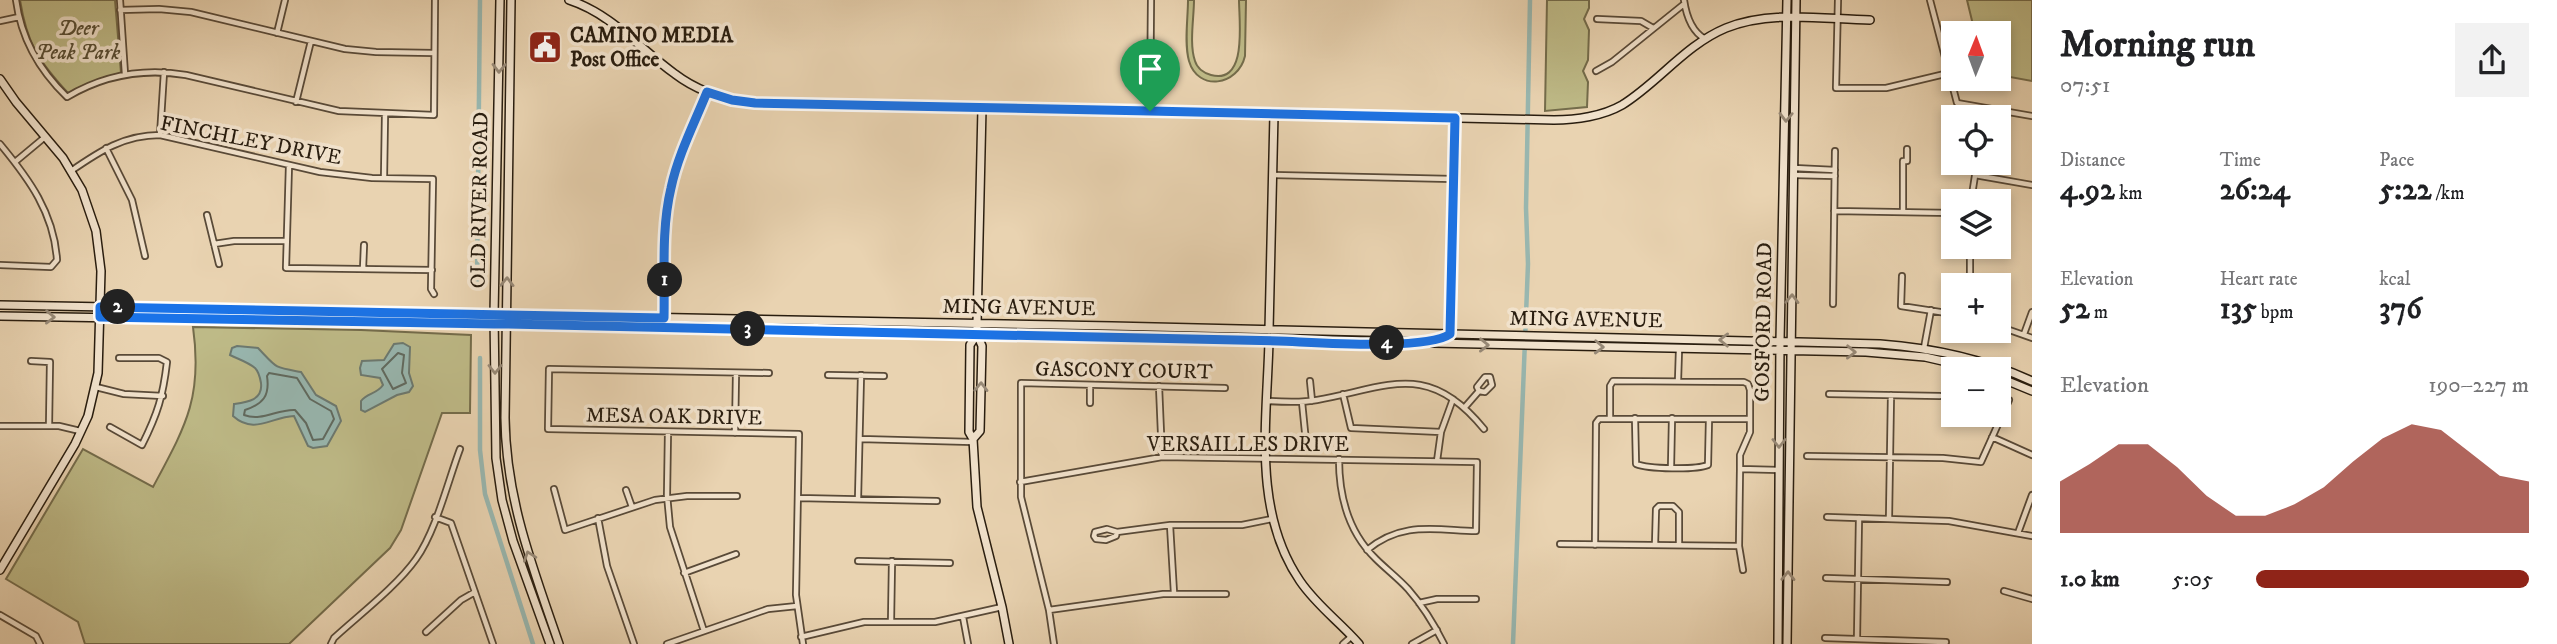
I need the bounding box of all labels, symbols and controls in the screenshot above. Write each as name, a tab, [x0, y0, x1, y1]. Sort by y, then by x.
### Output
park label: Deer Peak Park	[36, 16, 120, 66]
north arrow	[1941, 21, 2011, 91]
map controls	[1941, 21, 2011, 427]
text: Morning run	[2060, 21, 2255, 69]
place label: CAMINO MEDIA Post Office	[570, 23, 734, 73]
button: share	[2455, 23, 2529, 97]
public building icon: CAMINO MEDIA Post Office	[526, 28, 564, 66]
pin	[1120, 39, 1180, 111]
icon: arrive	[1131, 50, 1169, 88]
one-way arrow	[491, 63, 506, 74]
text: 07:51	[2060, 71, 2110, 100]
button: locate	[1941, 105, 2011, 175]
street label: FINCHLEY DRIVE	[158, 111, 344, 171]
street label: OLD RIVER ROAD	[465, 111, 495, 289]
one-way arrow	[1778, 112, 1793, 123]
text: Distance	[2060, 149, 2125, 172]
text: Time	[2220, 149, 2261, 172]
text: Pace	[2379, 149, 2414, 172]
text: 4.92	[2060, 172, 2115, 209]
text: 26:24	[2220, 172, 2290, 209]
text: 5:22	[2379, 172, 2432, 209]
text: km	[2115, 182, 2143, 205]
text: /km	[2432, 182, 2464, 205]
button: layers	[1941, 189, 2011, 259]
street label: GOSFORD ROAD	[1750, 242, 1778, 402]
pin: 1	[648, 262, 682, 298]
text: 1	[661, 268, 668, 291]
text: Elevation	[2060, 268, 2134, 291]
text: Heart rate	[2220, 268, 2298, 291]
text: kcal	[2379, 268, 2411, 291]
button: +	[1941, 273, 2011, 343]
one-way arrow	[499, 277, 515, 287]
pin: 2	[100, 290, 136, 324]
text: 52	[2060, 291, 2090, 328]
text: 135	[2220, 291, 2257, 328]
text: 376	[2379, 291, 2422, 328]
street label: MING AVENUE	[942, 294, 1096, 322]
one-way arrow	[1784, 294, 1800, 304]
text: 2	[113, 295, 122, 318]
text: m	[2090, 301, 2108, 324]
text: bpm	[2257, 301, 2294, 324]
street label: MING AVENUE	[1509, 306, 1663, 334]
one-way arrow	[45, 309, 56, 324]
pin: 3	[730, 312, 766, 346]
text: 3	[744, 317, 751, 340]
pin: 4	[1370, 326, 1404, 360]
text: 4	[1381, 331, 1392, 354]
one-way arrow	[1718, 332, 1729, 348]
one-way arrow	[1479, 337, 1490, 352]
one-way arrow	[1594, 339, 1605, 355]
one-way arrow	[1845, 344, 1856, 359]
street label: GASCONY COURT	[1035, 356, 1213, 386]
button: −	[1941, 357, 2011, 427]
one-way arrow	[487, 364, 503, 375]
text: Elevation	[2060, 371, 2149, 400]
text: 190–227 m	[2428, 371, 2529, 400]
one-way arrow	[973, 381, 989, 392]
street label: MESA OAK DRIVE	[586, 402, 763, 432]
street label: VERSAILLES DRIVE	[1146, 432, 1349, 458]
one-way arrow	[1771, 438, 1787, 448]
one-way arrow	[523, 551, 537, 563]
text: 1.0 km	[2060, 565, 2120, 594]
text: 5:05	[2172, 565, 2213, 594]
one-way arrow	[1780, 570, 1796, 581]

